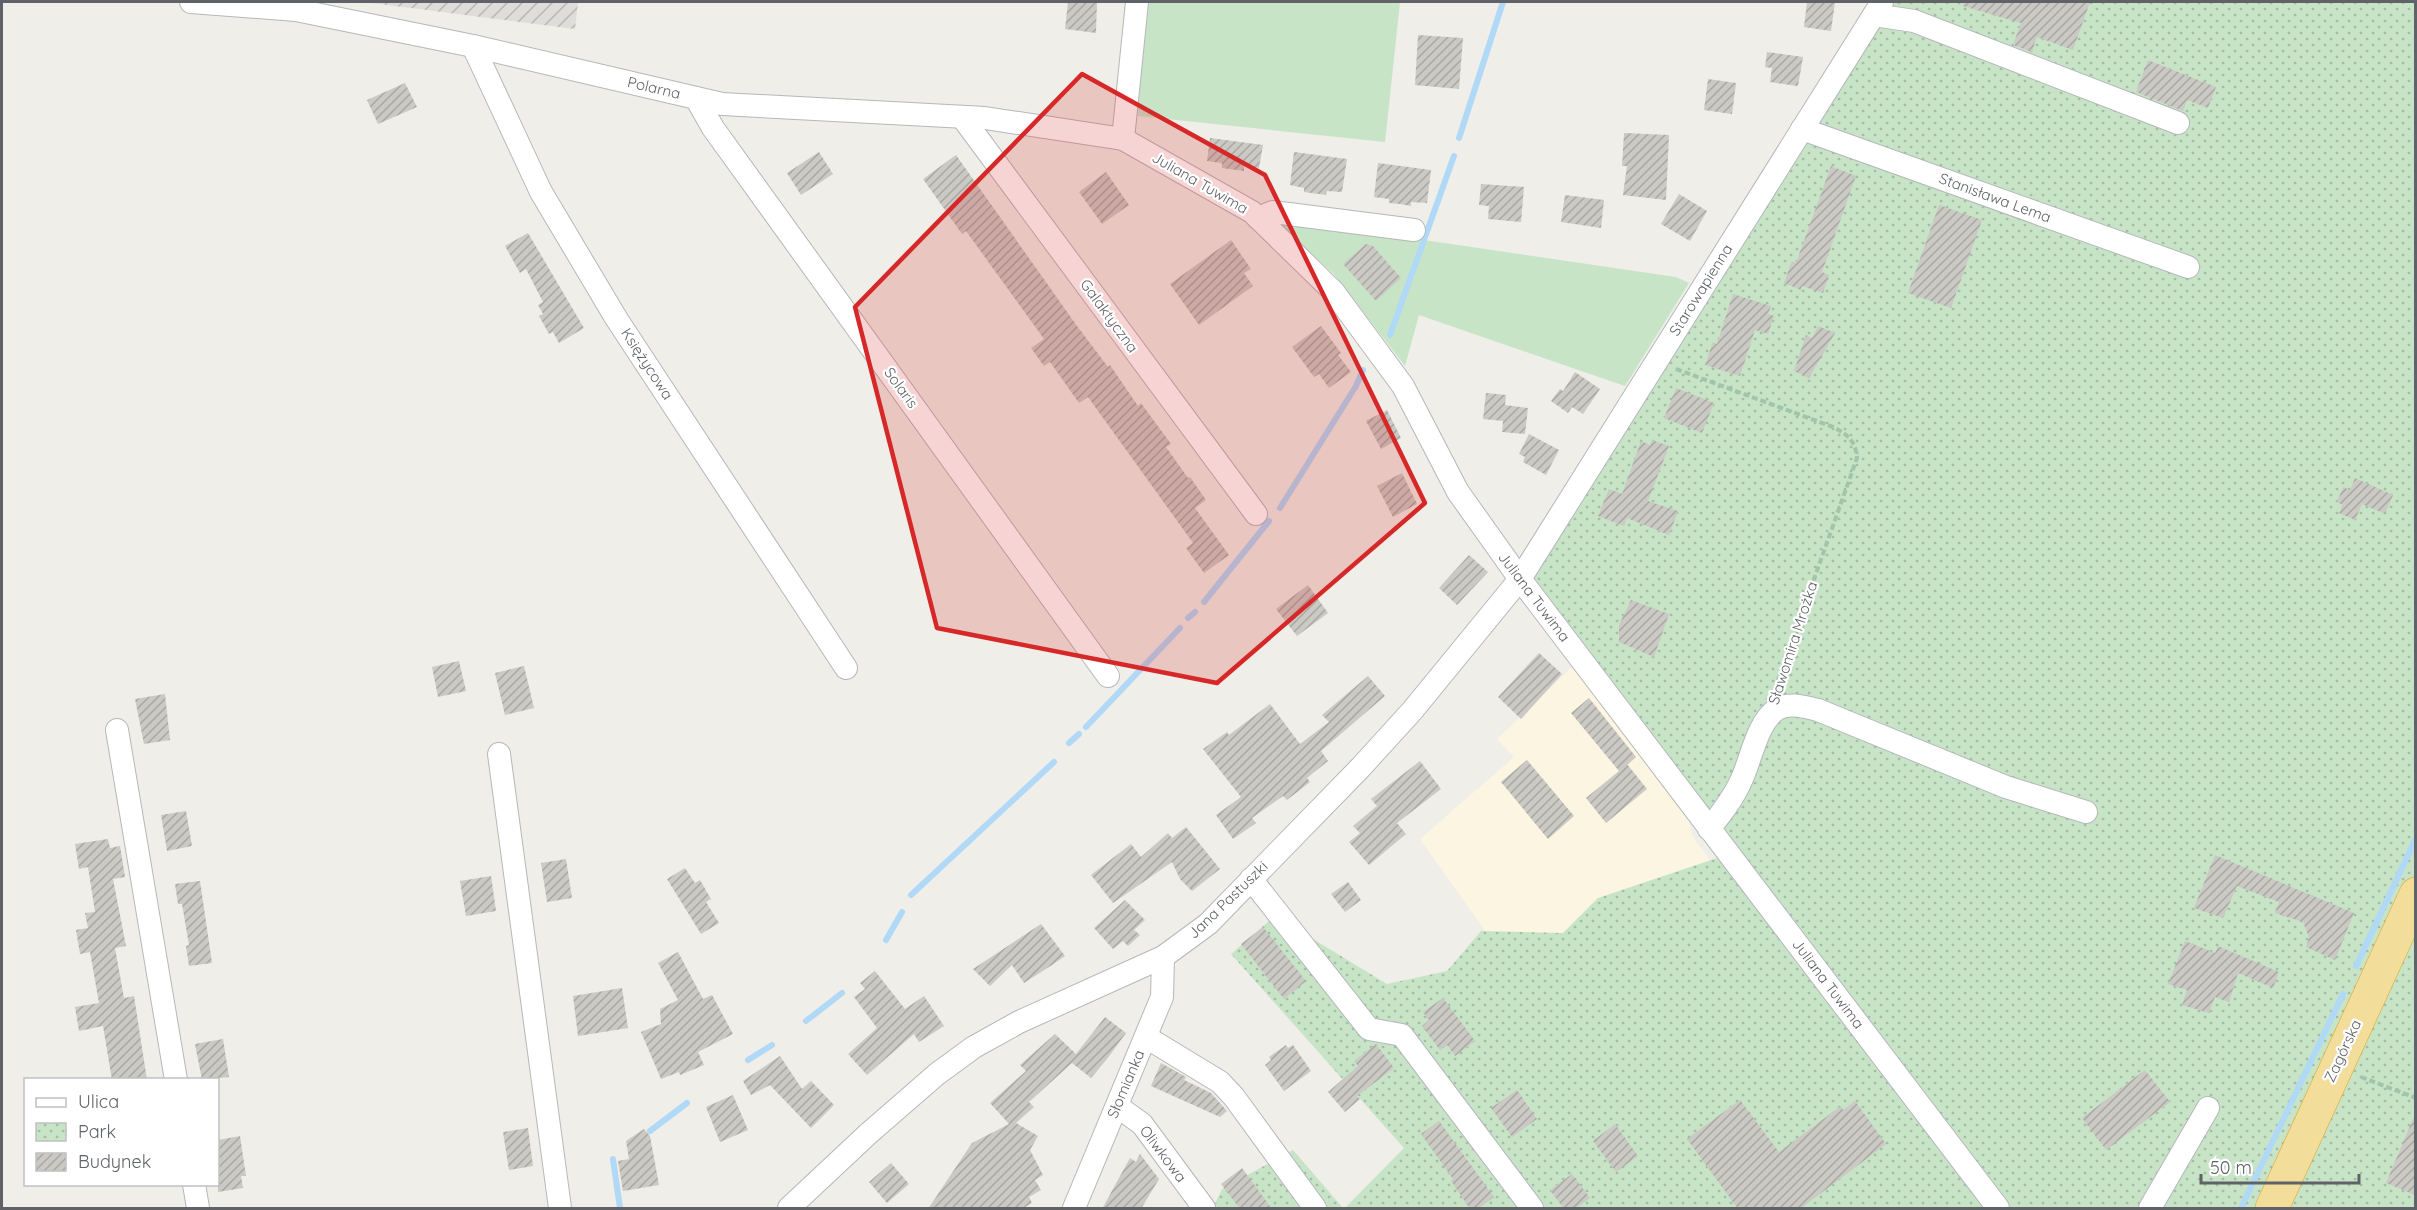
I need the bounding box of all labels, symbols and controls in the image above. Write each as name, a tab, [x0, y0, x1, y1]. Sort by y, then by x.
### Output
street label: Polarna	[626, 72, 683, 103]
street label: Juliana Tuwima	[1149, 147, 1252, 218]
street label: Stanisława Lema	[1937, 168, 2054, 227]
street label: Starowapienna	[1665, 240, 1736, 339]
street label: Galaktyczna	[1076, 275, 1143, 356]
street label: Księżycowa	[617, 324, 678, 403]
street label: Solaris	[880, 363, 923, 412]
street label: Juliana Tuwima	[1494, 548, 1574, 645]
street label: Sławomira Mrożka	[1764, 579, 1821, 707]
street label: Jana Pastuszki	[1184, 857, 1272, 942]
street label: Juliana Tuwima	[1788, 935, 1868, 1032]
street label: Zagórska	[2320, 1016, 2365, 1085]
street label: Słomianka	[1103, 1047, 1148, 1121]
legend	[24, 1078, 219, 1186]
text: Ulica	[78, 1090, 119, 1113]
text: Park	[78, 1120, 116, 1143]
street label: Oliwkowa	[1136, 1121, 1191, 1186]
scale bar	[2201, 1147, 2358, 1185]
text: Budynek	[78, 1150, 151, 1173]
text: 50 m	[2210, 1156, 2252, 1179]

